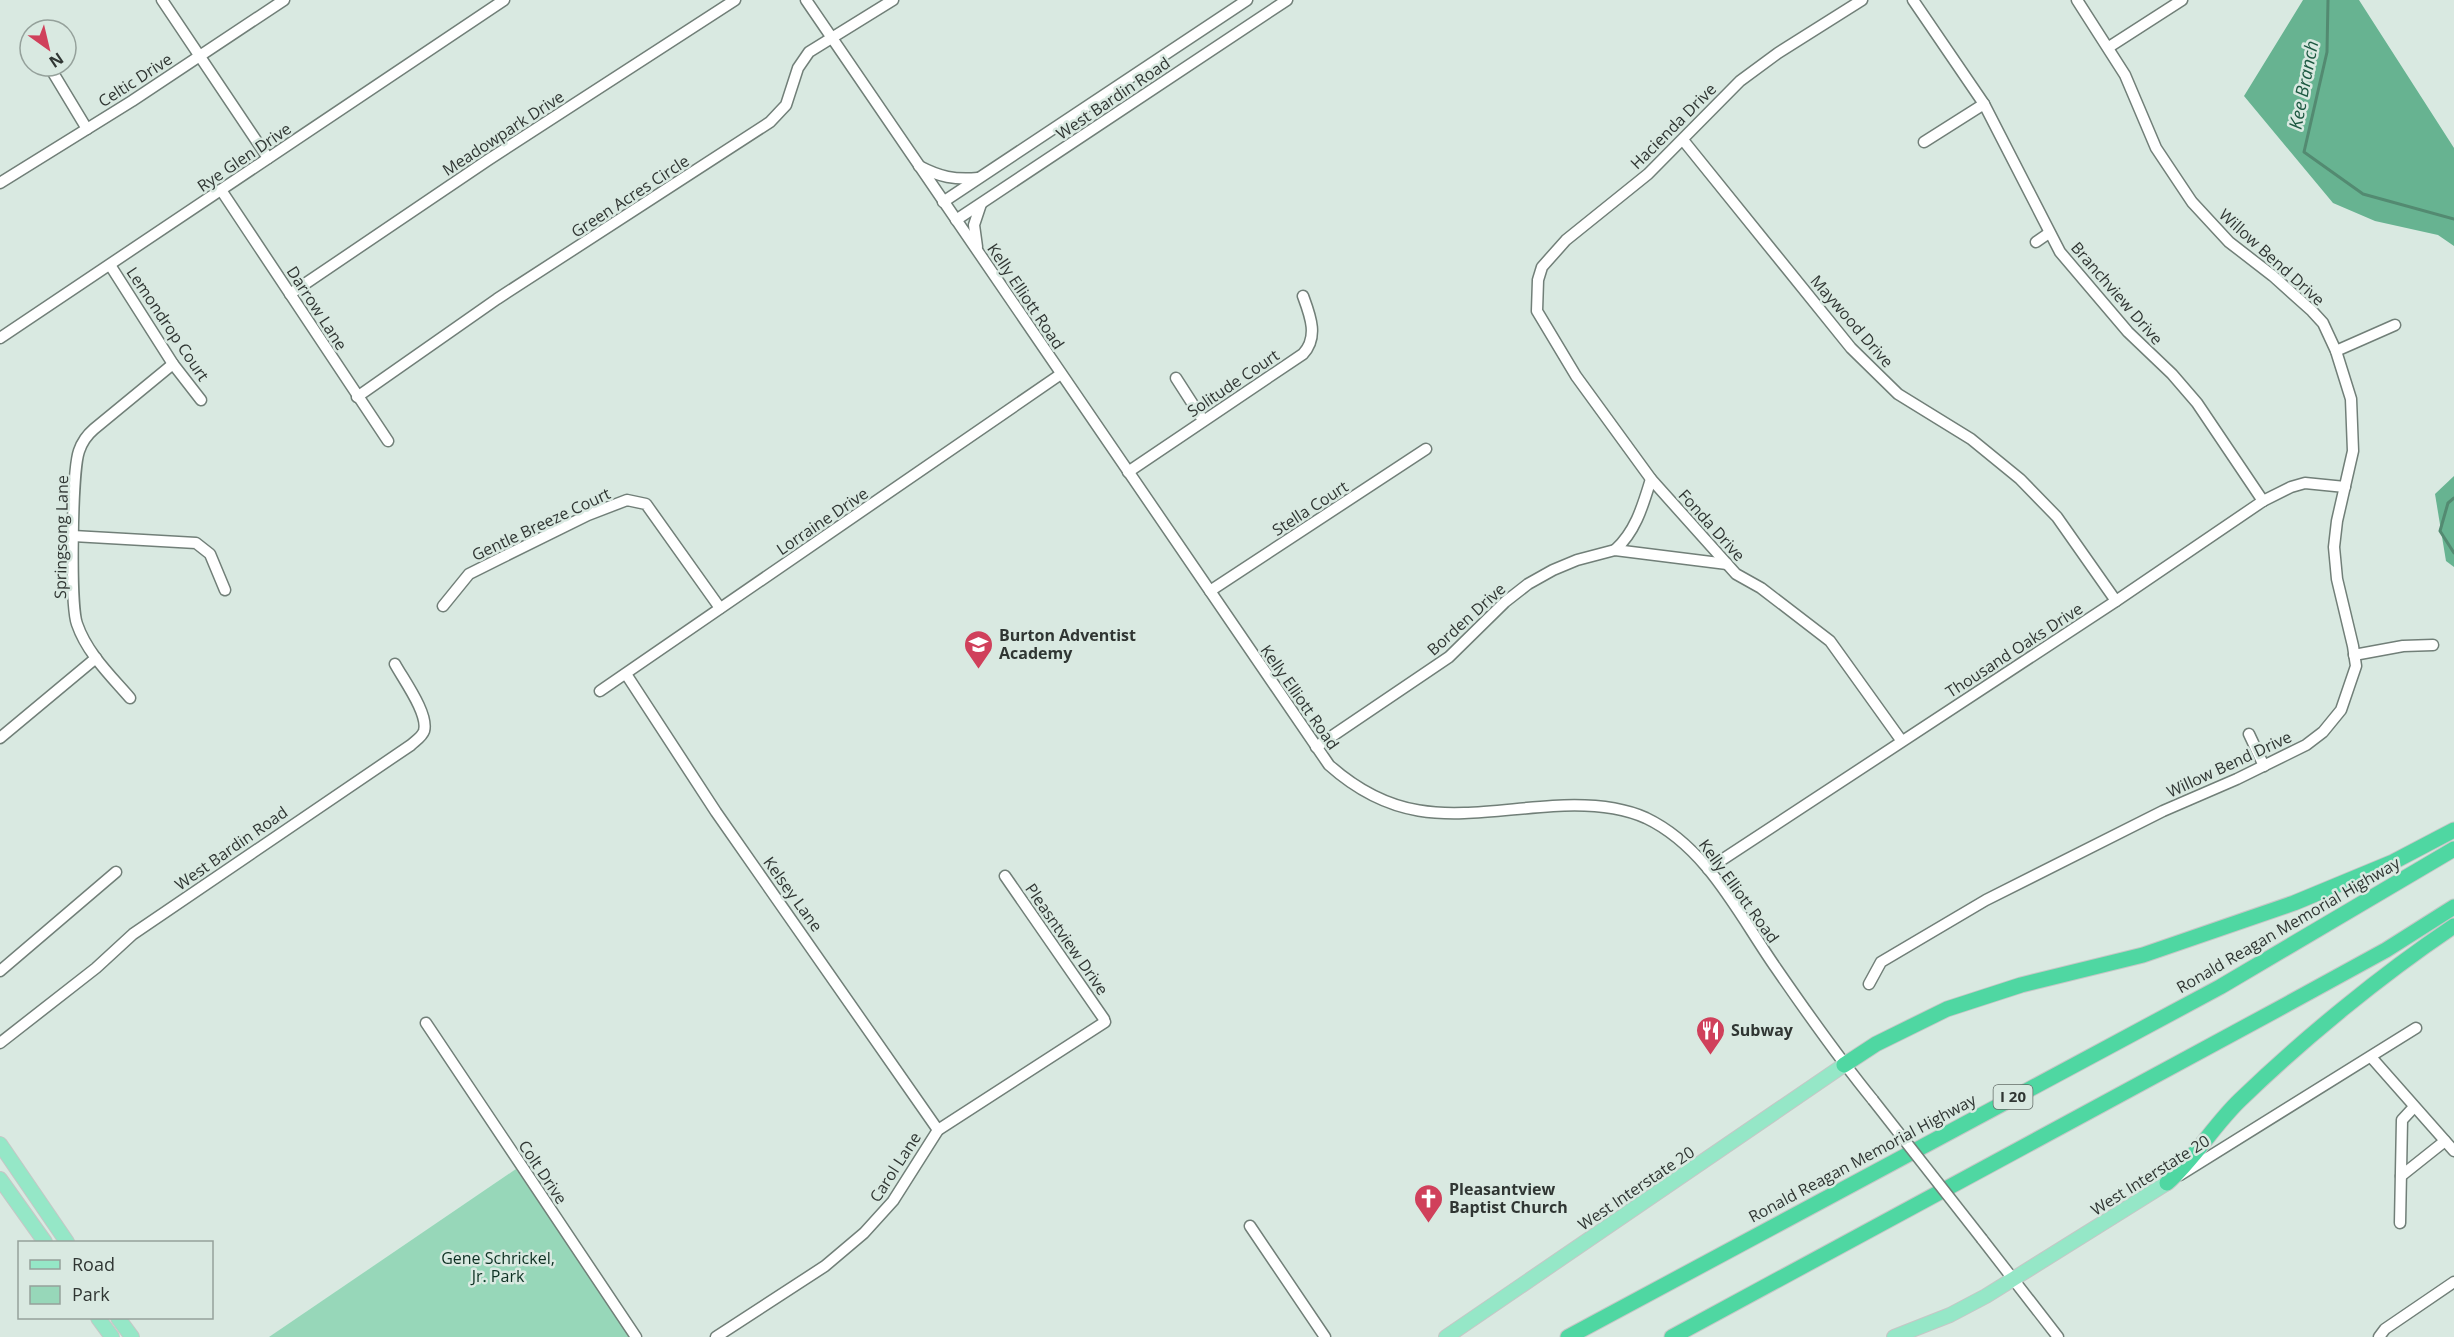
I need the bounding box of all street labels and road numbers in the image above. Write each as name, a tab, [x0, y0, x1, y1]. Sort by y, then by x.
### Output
street label: Celtic Drive	[94, 48, 176, 112]
street label: West Bardin Road	[1052, 52, 1174, 144]
street label: Hacienda Drive	[1625, 78, 1721, 174]
street label: Meadowpark Drive	[438, 85, 568, 181]
street label: Rye Glen Drive	[193, 117, 295, 197]
street label: Green Acres Circle	[567, 150, 693, 242]
street label: Willow Bend Drive	[2214, 204, 2330, 310]
street label: Branchview Drive	[2066, 237, 2168, 349]
street label: Kelly Elliott Road	[982, 239, 1070, 353]
street label: Darrow Lane	[282, 262, 352, 354]
street label: Lemondrop Court	[122, 263, 215, 386]
street label: Maywood Drive	[1806, 270, 1898, 372]
street label: Solitude Court	[1183, 344, 1284, 422]
street label: Springsong Lane	[49, 475, 73, 599]
street label: Stella Court	[1268, 475, 1352, 541]
street label: Gentle Breeze Court	[468, 482, 614, 566]
street label: Lorraine Drive	[772, 482, 872, 560]
street label: Fonda Drive	[1674, 484, 1750, 566]
street label: Borden Drive	[1422, 578, 1510, 660]
street label: Thousand Oaks Drive	[1941, 597, 2087, 703]
street label: Kelly Elliott Road	[1256, 640, 1344, 754]
street label: Willow Bend Drive	[2163, 725, 2295, 803]
street label: West Bardin Road	[170, 801, 292, 895]
street label: Kelly Elliott Road	[1694, 835, 1784, 947]
street label: Ronald Reagan Memorial Highway	[2172, 851, 2405, 998]
street label: Kelsey Lane	[758, 852, 828, 936]
street label: Pleasntview Drive	[1020, 879, 1114, 999]
road number: I 20	[1994, 1085, 2032, 1109]
street label: Ronald Reagan Memorial Highway	[1744, 1088, 1980, 1227]
street label: Carol Lane	[864, 1128, 926, 1206]
street label: West Interstate 20	[2086, 1130, 2214, 1220]
street label: Colt Drive	[514, 1136, 572, 1208]
street label: West Interstate 20	[1573, 1141, 1699, 1235]

